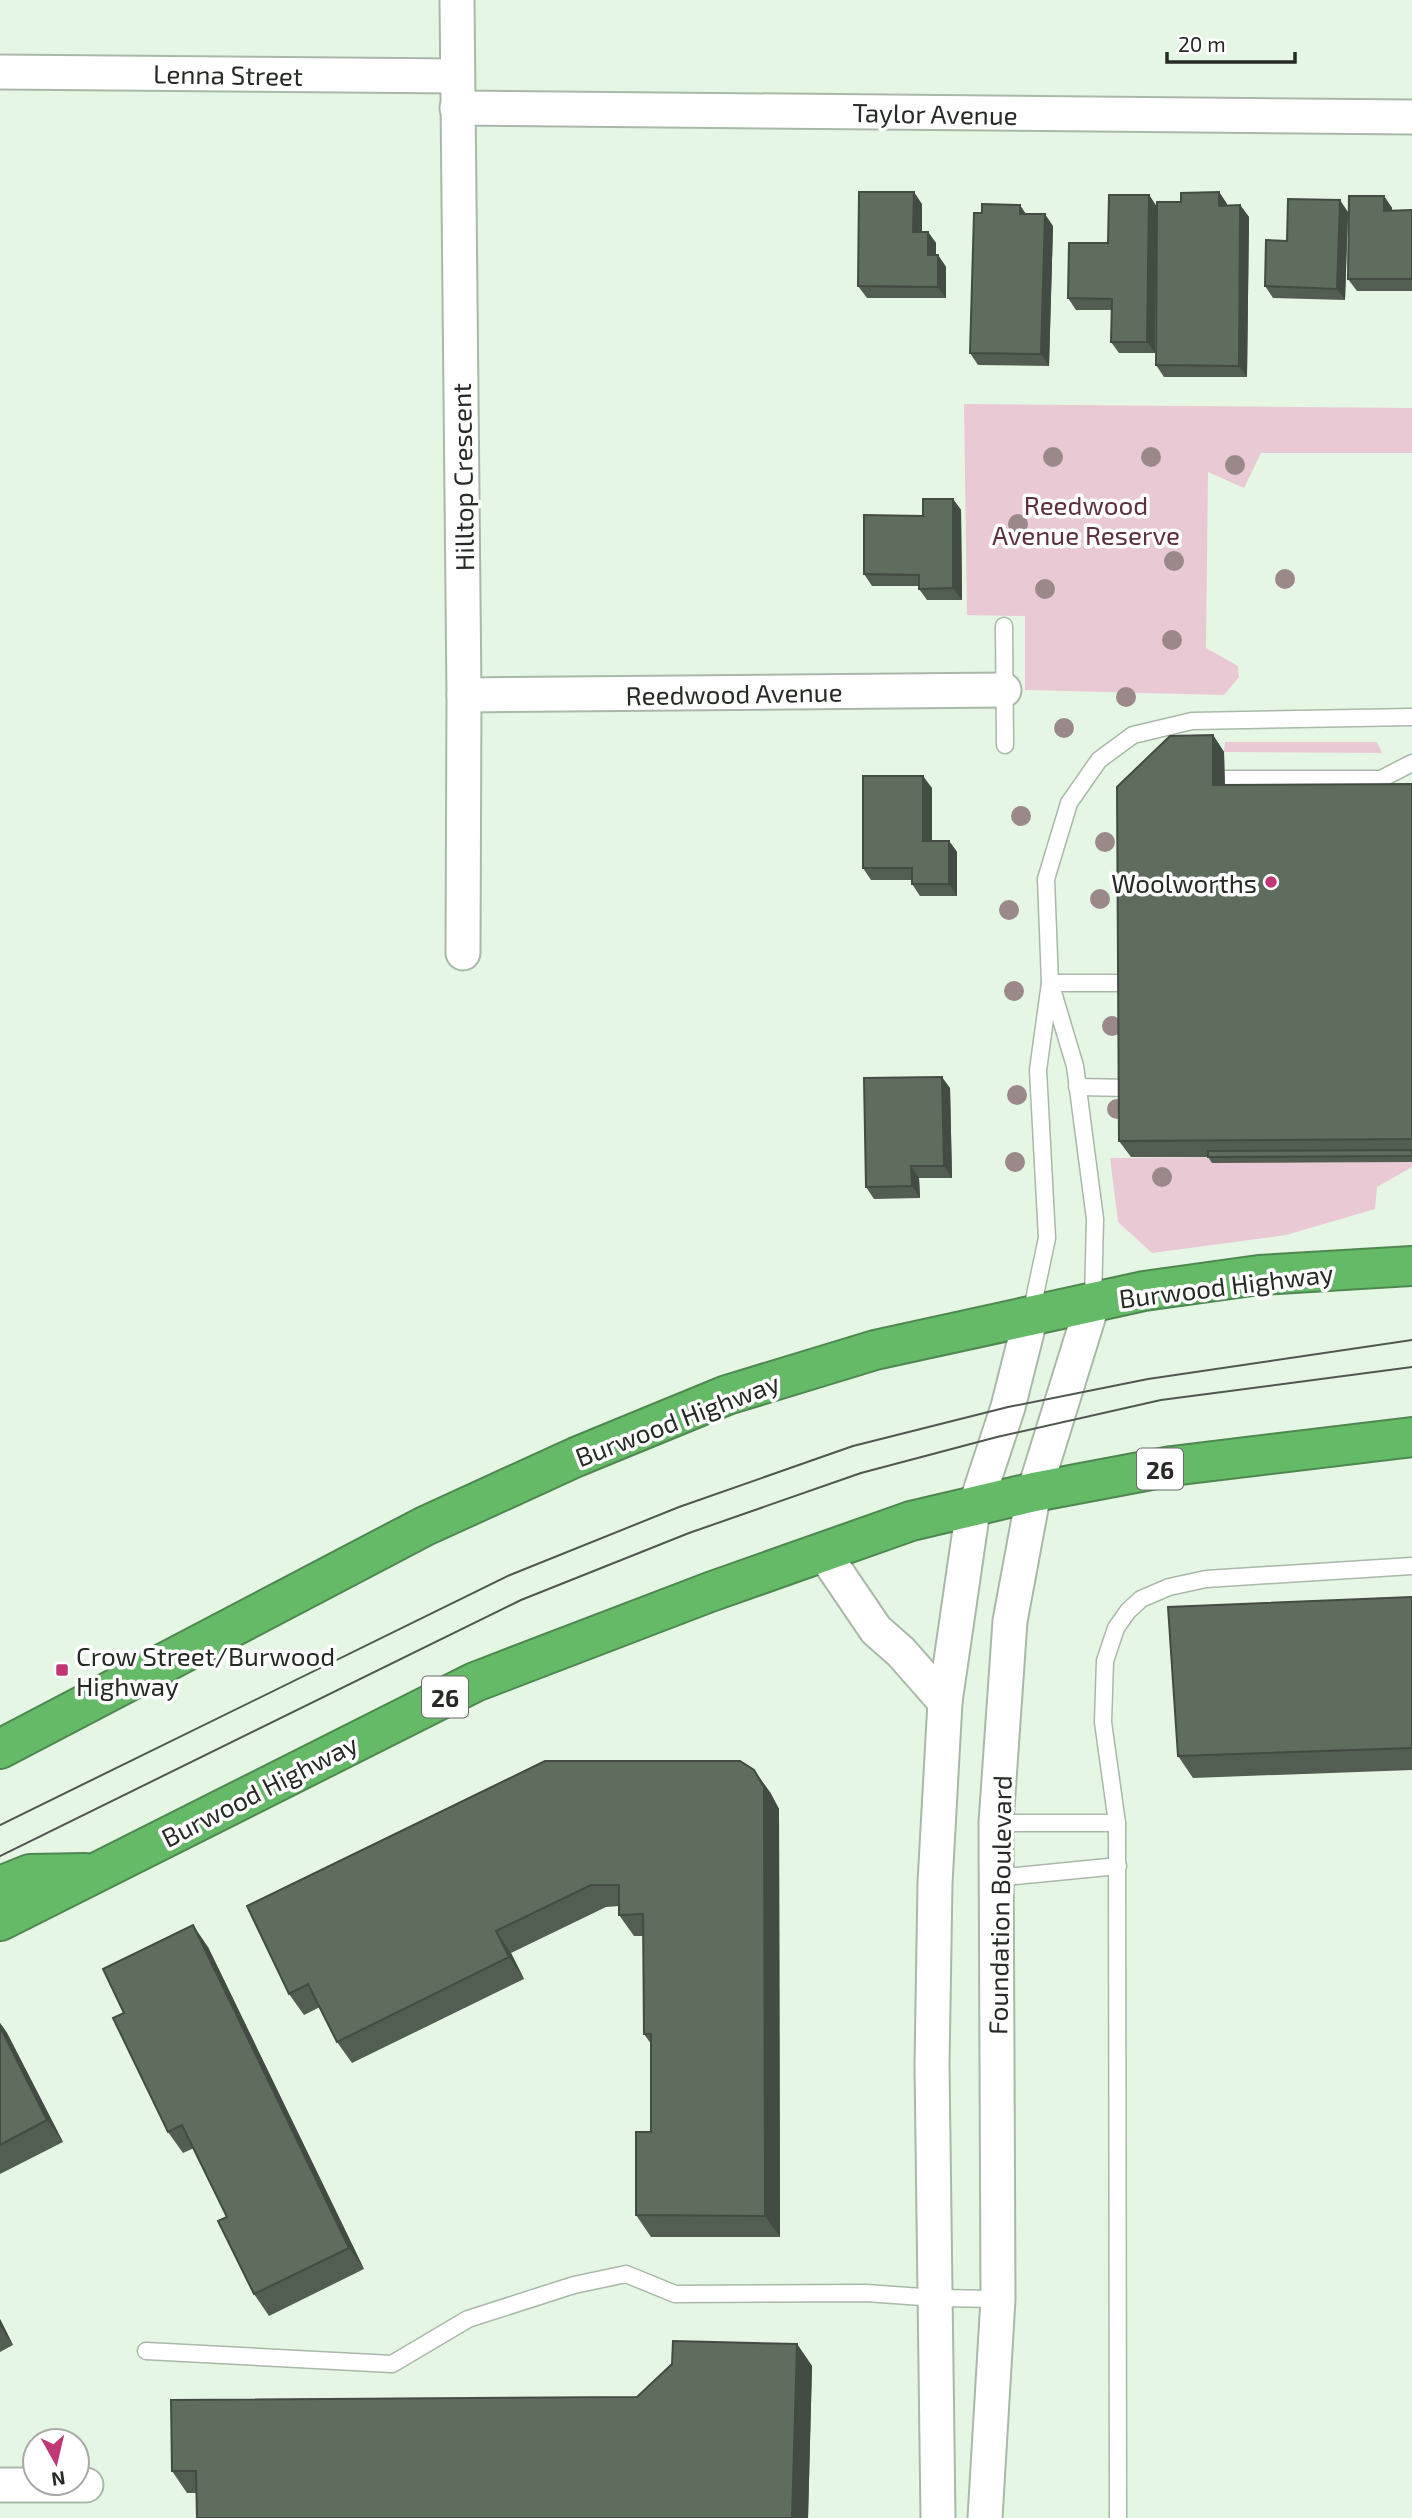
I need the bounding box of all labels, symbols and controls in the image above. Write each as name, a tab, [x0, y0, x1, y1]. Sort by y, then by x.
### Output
scale bar	[1167, 21, 1295, 65]
text: 20 m	[1178, 31, 1226, 56]
street label: Lenna Street	[153, 57, 303, 91]
street label: Taylor Avenue	[852, 96, 1018, 130]
street label: Hilltop Crescent	[445, 383, 479, 571]
park label: Reedwood Avenue Reserve	[992, 489, 1180, 550]
street label: Reedwood Avenue	[625, 676, 843, 710]
place label: Woolworths	[1111, 867, 1257, 898]
marker: Woolworths	[1263, 874, 1279, 890]
street label: Burwood Highway	[1117, 1256, 1335, 1314]
street label: Burwood Highway	[571, 1366, 783, 1472]
road number: 26	[1137, 1448, 1183, 1490]
place label: Crow Street/Burwood Highway	[76, 1640, 335, 1701]
marker: Crow Street/Burwood Highway	[54, 1662, 70, 1678]
road number: 26	[422, 1676, 468, 1717]
street label: Burwood Highway	[156, 1727, 362, 1853]
street label: Foundation Boulevard	[981, 1775, 1017, 2035]
north arrow	[21, 2427, 91, 2497]
text: N	[50, 2467, 67, 2492]

